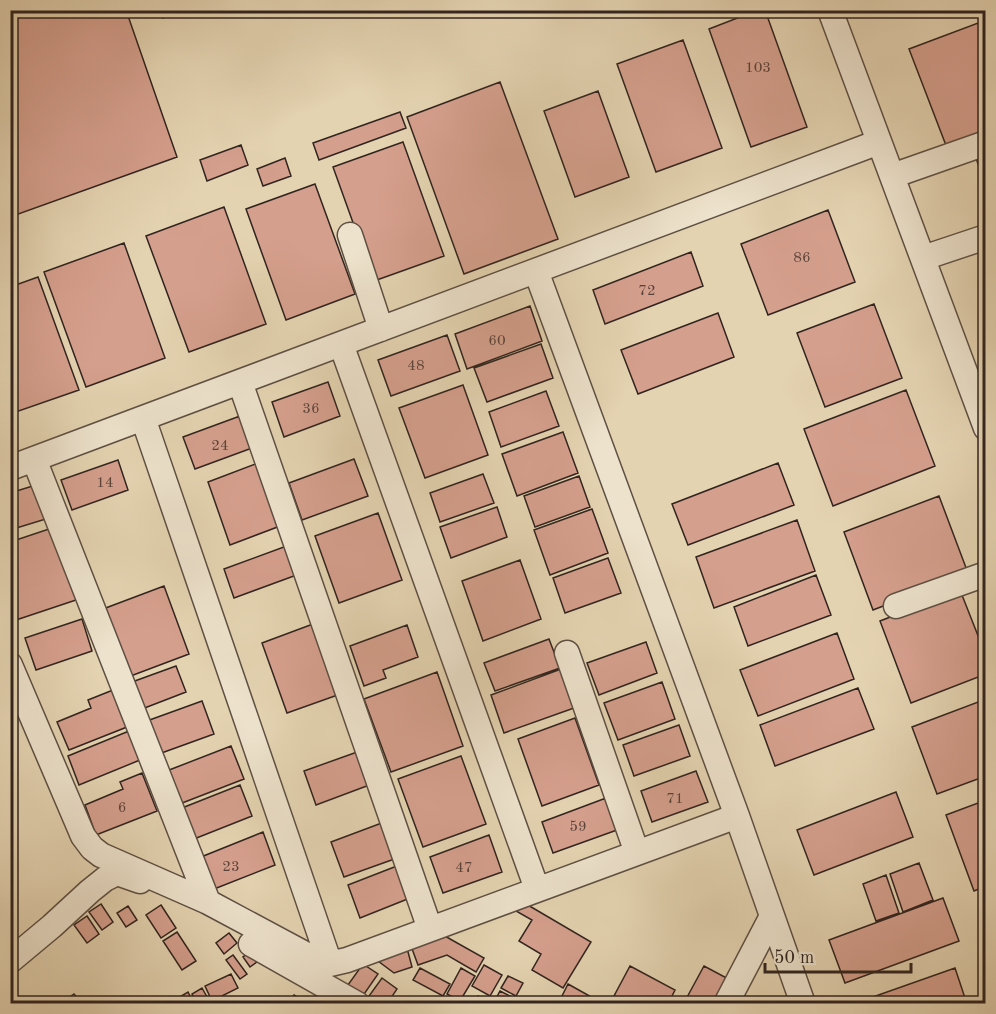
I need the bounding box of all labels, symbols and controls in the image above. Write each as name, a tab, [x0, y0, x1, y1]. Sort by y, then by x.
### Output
house number: 103	[745, 61, 771, 76]
house number: 86	[793, 251, 811, 266]
house number: 72	[638, 284, 656, 299]
house number: 60	[488, 334, 506, 349]
house number: 48	[407, 359, 425, 374]
house number: 36	[302, 402, 320, 417]
house number: 24	[211, 439, 229, 454]
house number: 14	[96, 476, 114, 491]
house number: 71	[666, 792, 684, 807]
house number: 6	[118, 801, 126, 816]
house number: 59	[569, 820, 587, 835]
house number: 23	[222, 860, 240, 875]
house number: 47	[455, 861, 473, 876]
scale bar	[765, 936, 910, 974]
text: 50 m	[774, 949, 814, 967]

